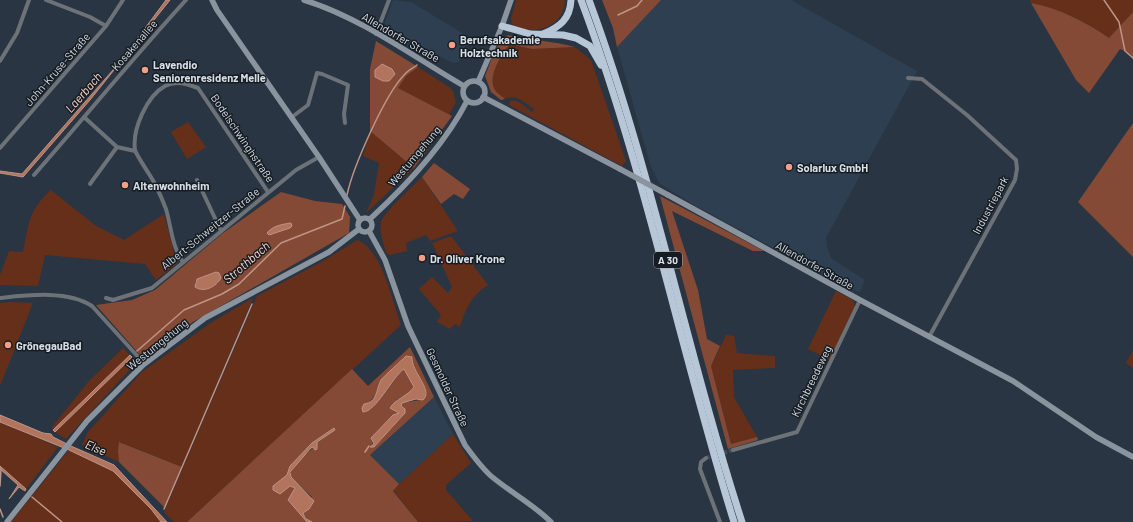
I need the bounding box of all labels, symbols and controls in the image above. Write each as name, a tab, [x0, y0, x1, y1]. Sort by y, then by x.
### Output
street label: Allendorfer Straße	[360, 10, 442, 64]
street label: Kosakenallee	[108, 17, 160, 73]
street label: John-Kruse-Straße	[22, 30, 92, 108]
place label: Berufsakademie Holztechnik	[460, 33, 540, 59]
marker: Berufsakademie Holztechnik	[447, 40, 457, 50]
place label: Lavendio Seniorenresidenz Melle	[153, 58, 266, 84]
marker: Lavendio Seniorenresidenz Melle	[140, 65, 150, 75]
water label: Laerbach	[62, 69, 104, 115]
street label: Bodelschwinghstraße	[209, 91, 277, 185]
street label: Westumgehung	[385, 123, 443, 189]
place label: Solarlux GmbH	[797, 161, 868, 174]
marker: Solarlux GmbH	[784, 162, 794, 172]
street label: Industriepark	[969, 173, 1011, 236]
place label: Altenwohnheim	[133, 179, 209, 192]
marker: Altenwohnheim	[120, 180, 130, 190]
street label: Albert-Schweitzer-Straße	[158, 184, 262, 272]
water label: Strothbach	[220, 238, 272, 286]
street label: Allendorfer Straße	[774, 238, 856, 292]
place label: Dr. Oliver Krone	[430, 252, 505, 265]
road number: A 30	[654, 252, 682, 268]
marker: Dr. Oliver Krone	[417, 253, 427, 263]
street label: Westumgehung	[124, 315, 190, 373]
place label: GrönegauBad	[16, 339, 82, 352]
marker: GrönegauBad	[3, 340, 13, 350]
street label: Kirchbreedeweg	[788, 343, 834, 419]
street label: Gesmolder Straße	[424, 346, 472, 429]
water label: Else	[83, 436, 109, 458]

